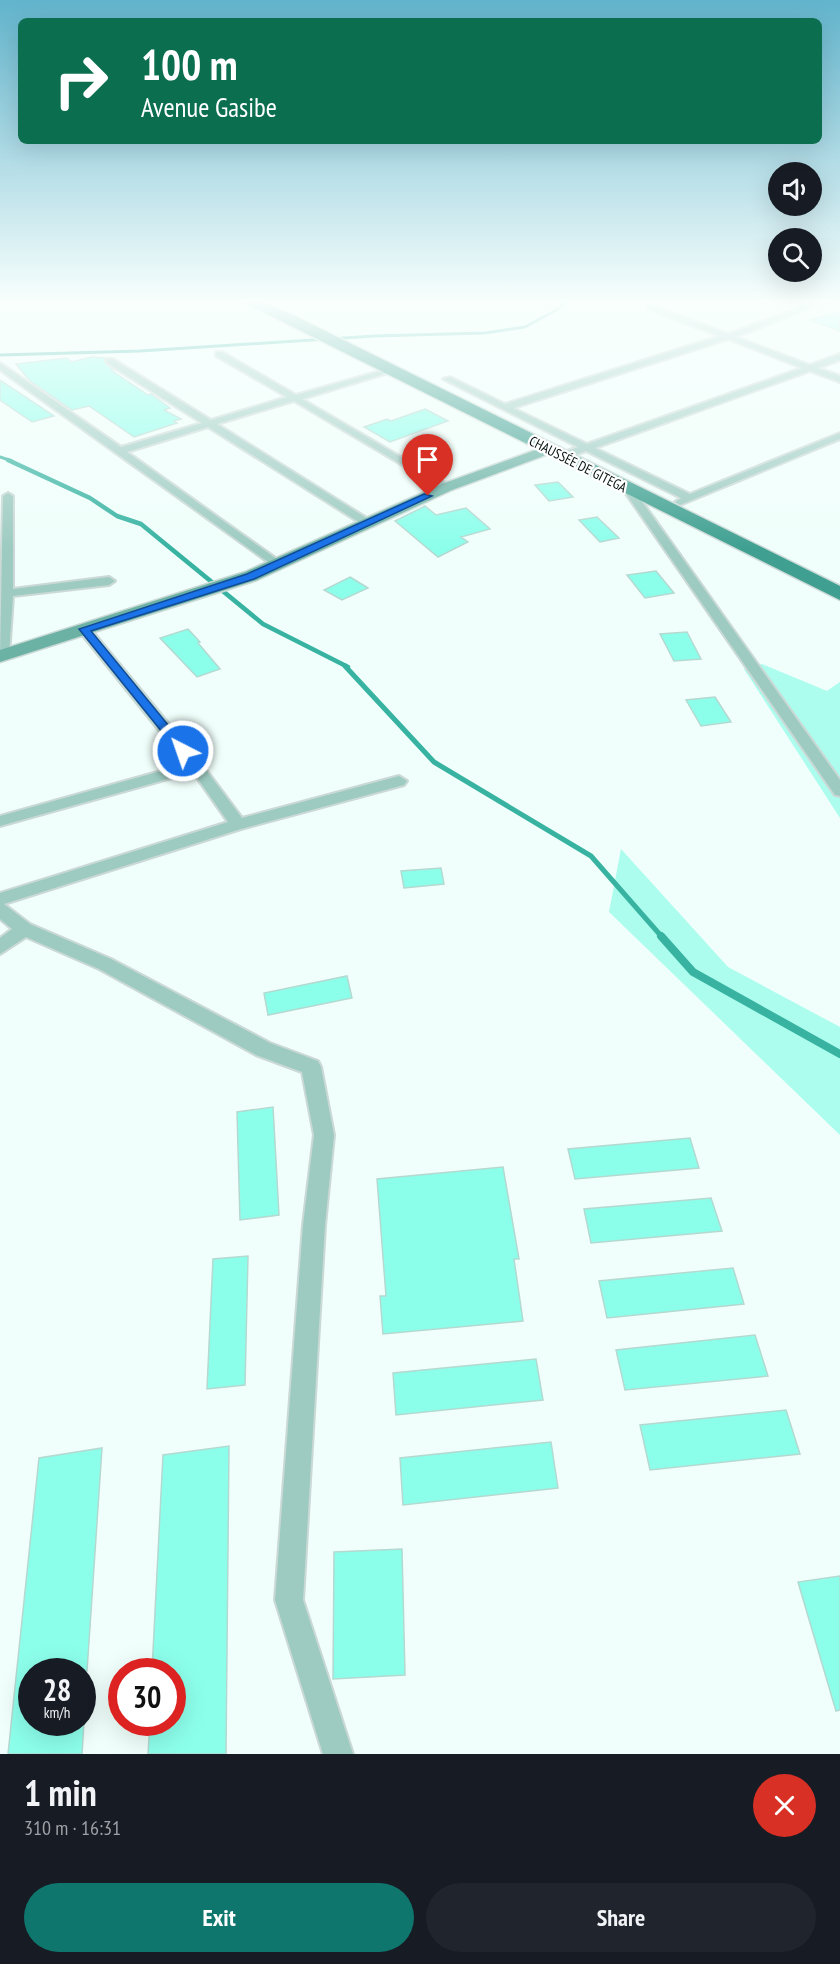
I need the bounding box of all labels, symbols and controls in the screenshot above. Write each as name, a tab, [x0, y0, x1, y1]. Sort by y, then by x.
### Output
text: 100 m	[141, 37, 238, 92]
icon: right	[42, 42, 120, 120]
text: Avenue Gasibe	[141, 90, 277, 124]
map controls	[768, 162, 822, 282]
button: sound	[768, 162, 822, 216]
button: search	[768, 228, 822, 282]
street label: CHAUSSÉE DE GITEGA	[526, 432, 630, 496]
pin	[402, 434, 453, 496]
icon: arrive	[411, 443, 444, 476]
position arrow	[151, 719, 215, 783]
speed limit sign: 30	[108, 1658, 186, 1736]
text: 28	[43, 1670, 71, 1709]
text: km/h	[44, 1703, 70, 1722]
text: 1 min	[24, 1769, 97, 1816]
button: close	[753, 1774, 816, 1837]
text: 310 m · 16:31	[24, 1815, 121, 1841]
button: Exit	[24, 1883, 414, 1952]
button: Share	[426, 1883, 816, 1952]

